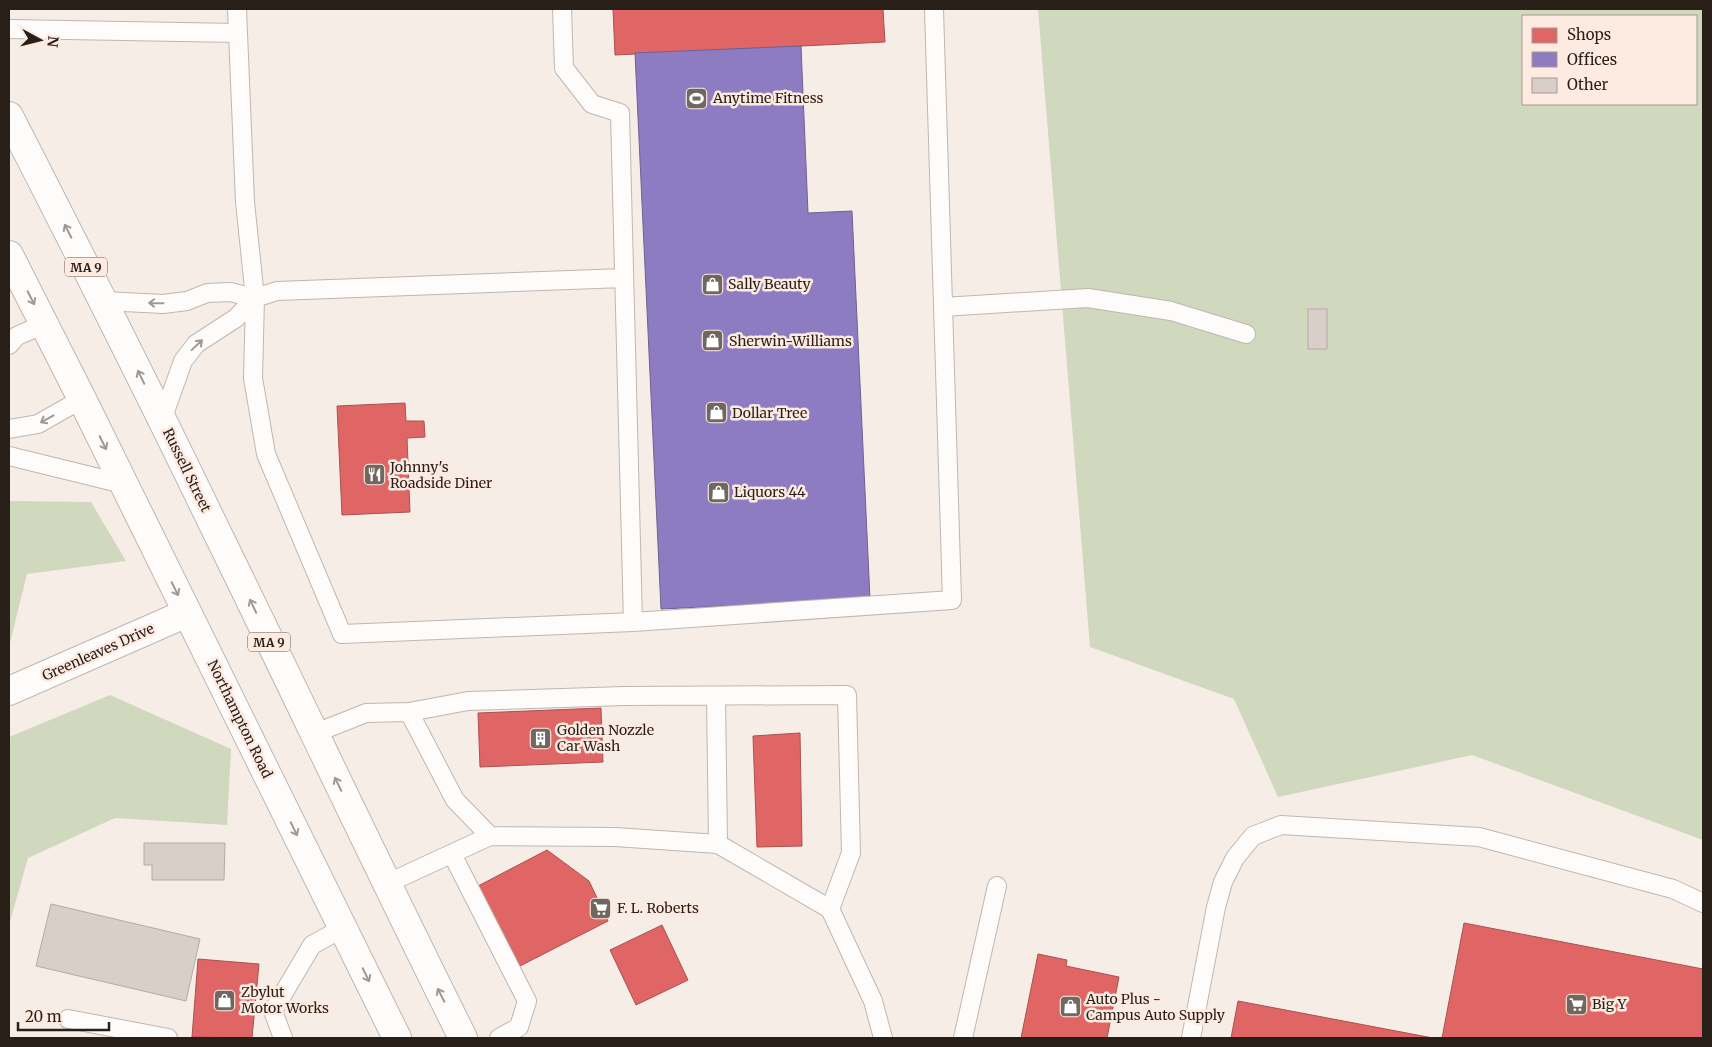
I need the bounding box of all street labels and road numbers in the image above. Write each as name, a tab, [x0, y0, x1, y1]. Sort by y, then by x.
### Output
road number: MA 9	[65, 258, 107, 276]
street label: Russell Street	[159, 425, 215, 515]
street label: Greenleaves Drive	[39, 619, 157, 685]
road number: MA 9	[248, 632, 290, 652]
street label: Northampton Road	[204, 657, 277, 782]

